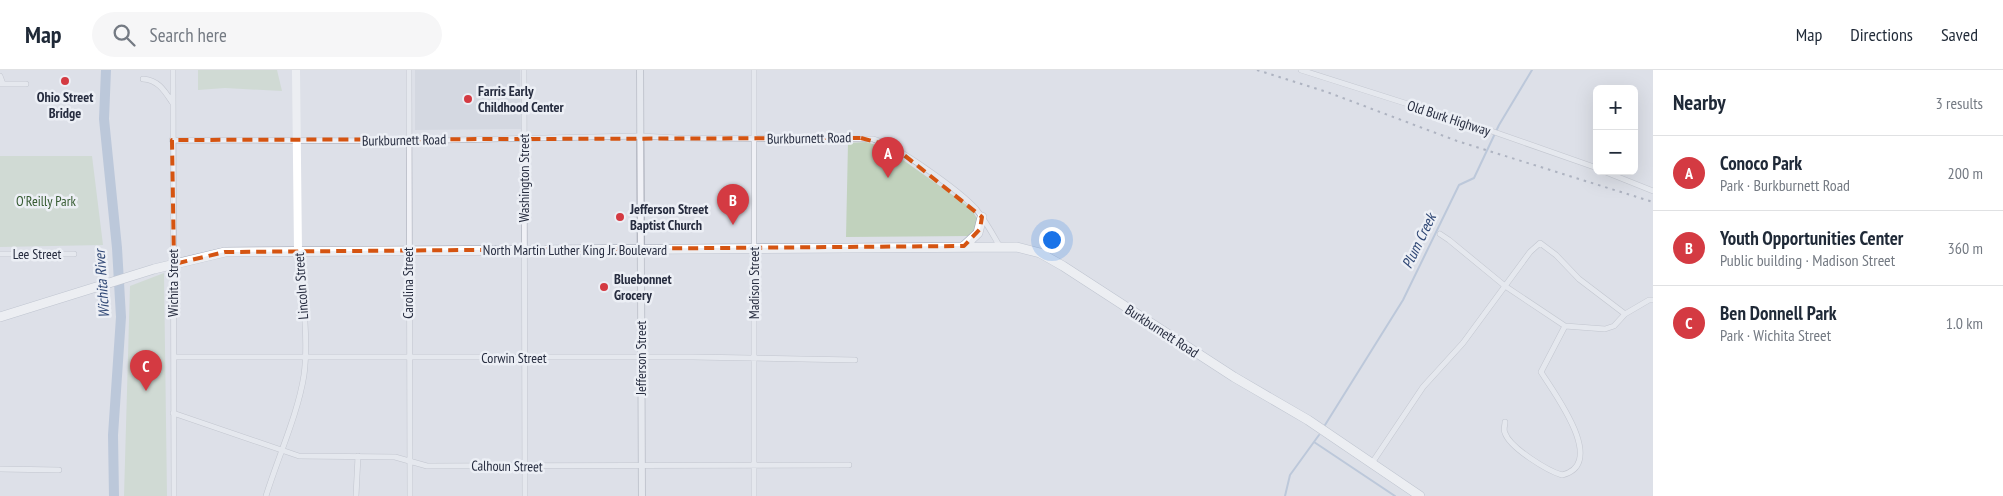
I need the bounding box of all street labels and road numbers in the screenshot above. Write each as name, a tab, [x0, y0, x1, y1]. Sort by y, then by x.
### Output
street label: Old Burk Highway	[1405, 96, 1494, 140]
street label: Burkburnett Road	[767, 128, 851, 148]
street label: Burkburnett Road	[362, 130, 446, 150]
street label: Washington Street	[515, 134, 533, 222]
street label: North Martin Luther King Jr. Boulevard	[483, 241, 667, 259]
street label: Lee Street	[13, 245, 61, 263]
street label: Carolina Street	[399, 247, 417, 319]
street label: Madison Street	[745, 247, 763, 319]
street label: Wichita Street	[164, 249, 182, 317]
street label: Lincoln Street	[290, 252, 312, 320]
street label: Burkburnett Road	[1122, 300, 1202, 362]
street label: Jefferson Street	[632, 320, 650, 396]
street label: Corwin Street	[481, 349, 547, 367]
street label: Calhoun Street	[471, 456, 543, 476]

